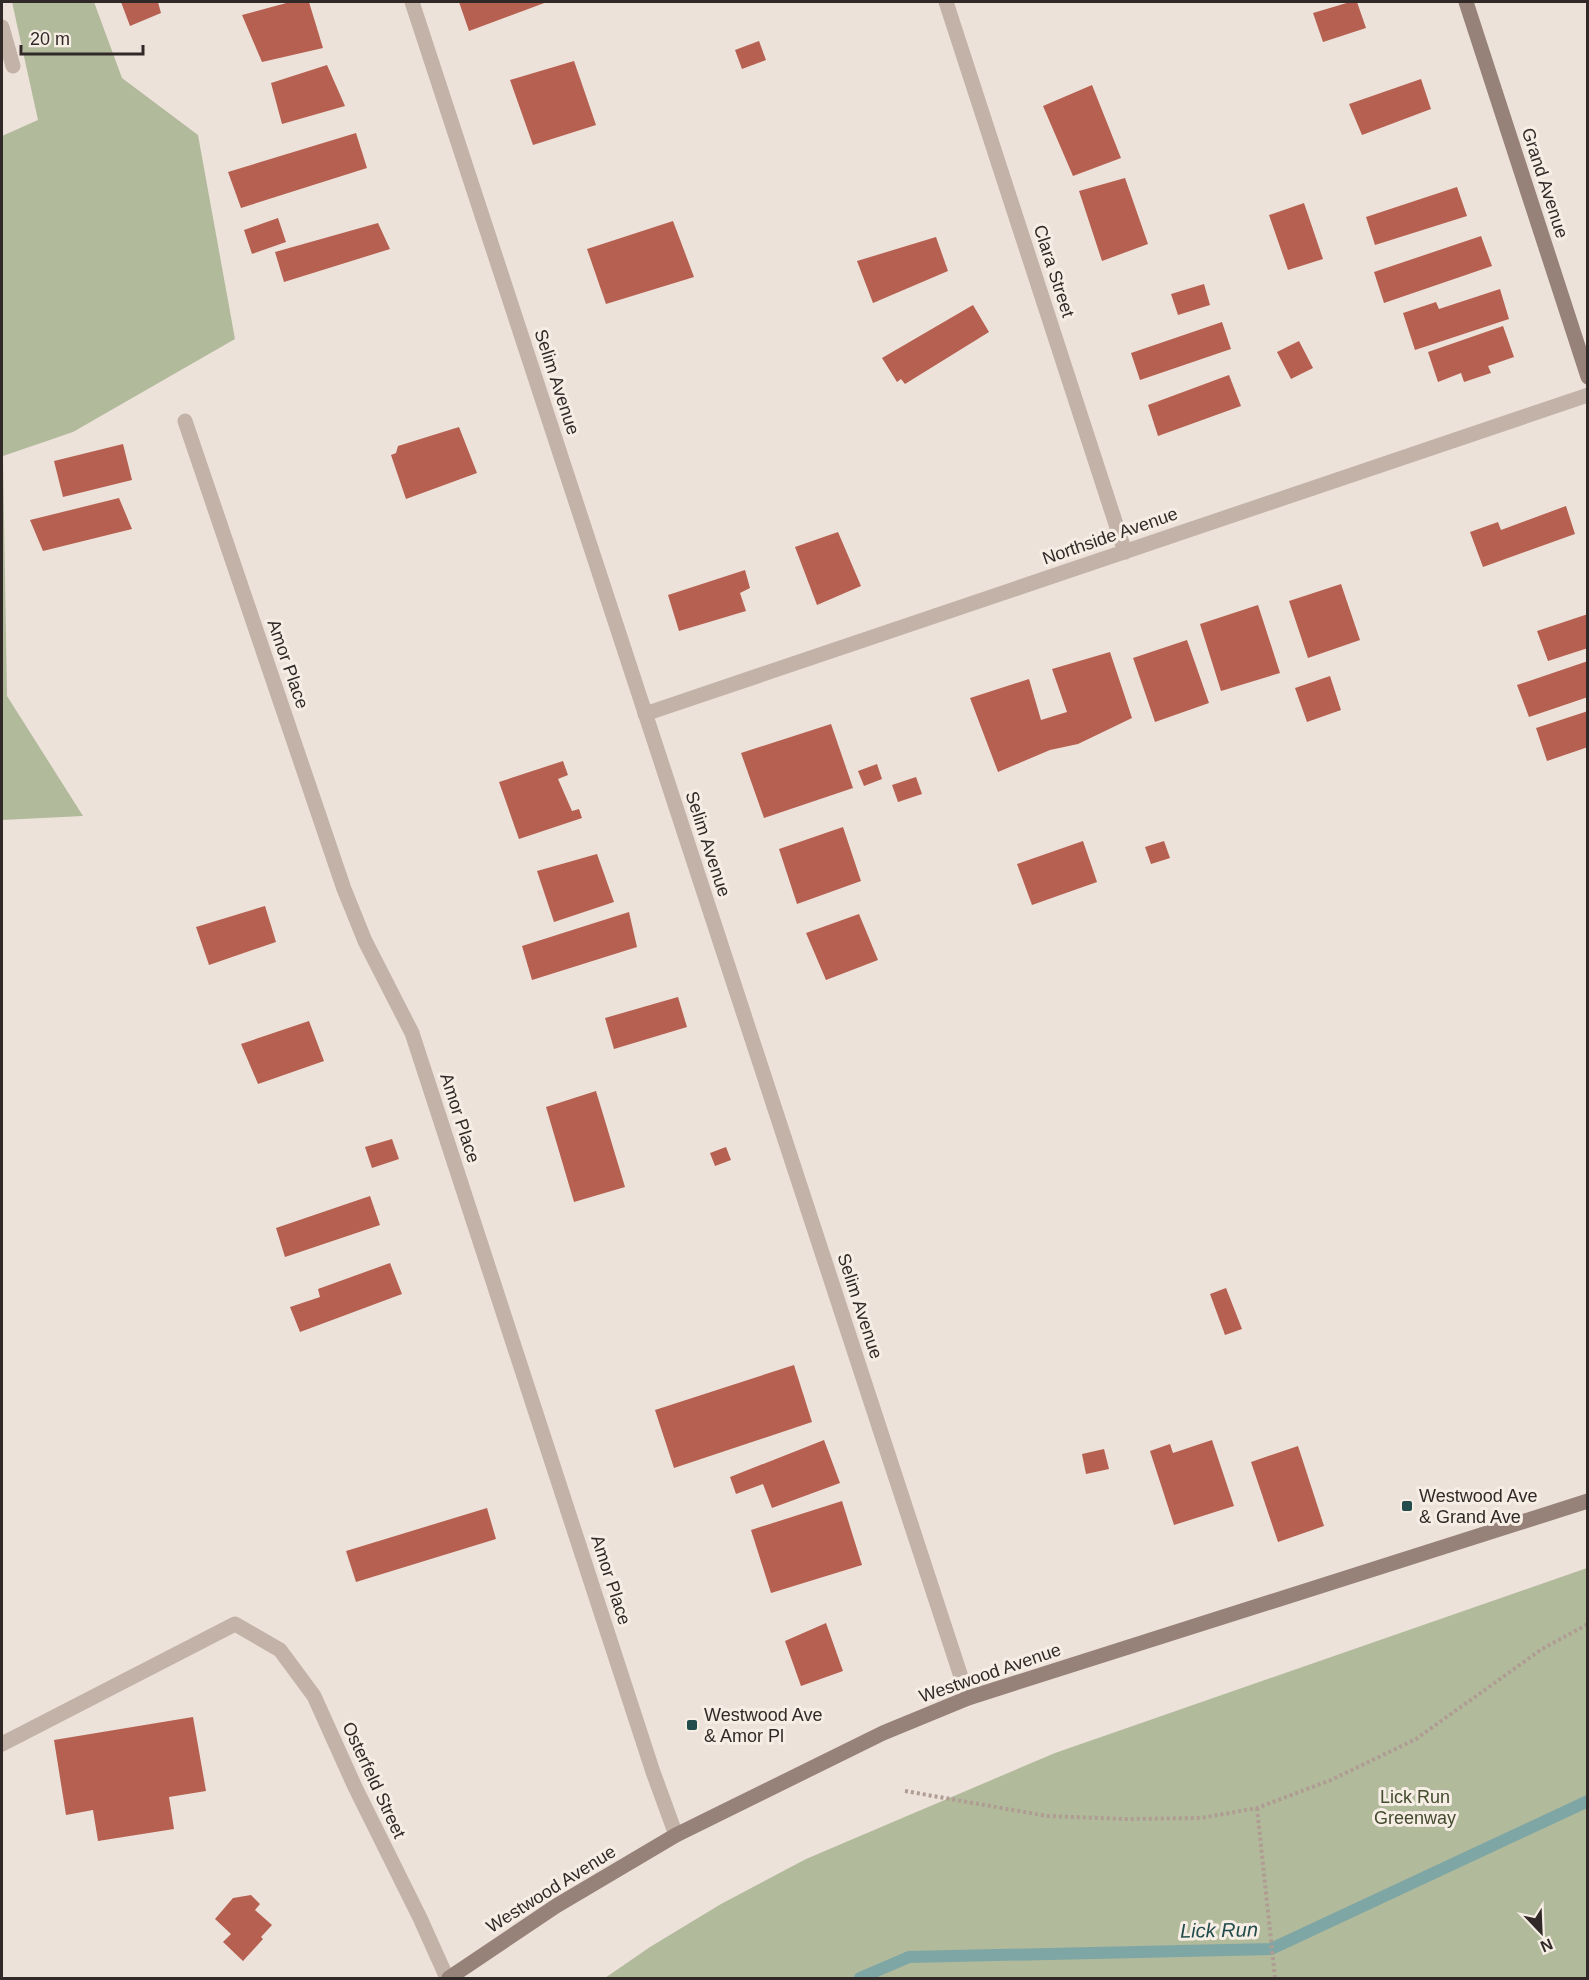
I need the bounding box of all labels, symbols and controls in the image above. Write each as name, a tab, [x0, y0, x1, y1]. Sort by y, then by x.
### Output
scale bar	[21, 18, 142, 56]
text: 20 m	[30, 29, 70, 49]
street label: Grand Avenue	[1518, 125, 1572, 241]
street label: Clara Street	[1030, 222, 1078, 320]
street label: Selim Avenue	[531, 327, 583, 437]
street label: Northside Avenue	[1040, 503, 1180, 569]
street label: Amor Place	[263, 617, 313, 711]
street label: Selim Avenue	[682, 789, 734, 899]
street label: Amor Place	[436, 1071, 484, 1165]
street label: Selim Avenue	[834, 1251, 886, 1361]
place label: Westwood Ave & Grand Ave	[1419, 1486, 1537, 1527]
marker: Westwood Ave & Grand Ave	[1400, 1499, 1414, 1513]
street label: Amor Place	[587, 1533, 635, 1627]
street label: Westwood Avenue	[917, 1639, 1063, 1707]
place label: Westwood Ave & Amor Pl	[704, 1705, 822, 1746]
marker: Westwood Ave & Amor Pl	[685, 1718, 699, 1732]
street label: Osterfeld Street	[338, 1719, 410, 1841]
park label: Lick Run Greenway	[1374, 1787, 1456, 1828]
street label: Westwood Avenue	[483, 1841, 619, 1937]
north arrow	[1511, 1902, 1571, 1962]
water label: Lick Run	[1180, 1918, 1258, 1942]
text: N	[1538, 1935, 1555, 1955]

